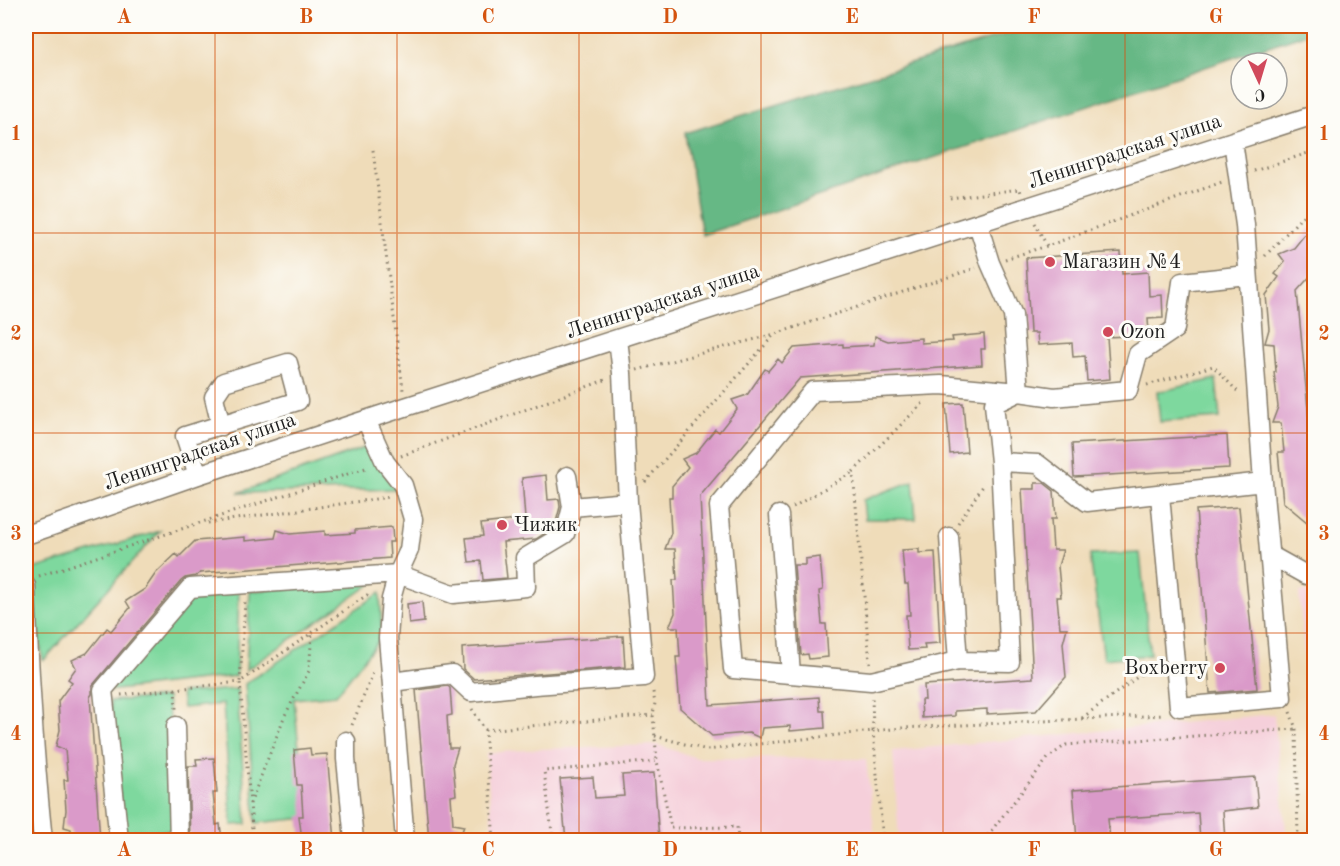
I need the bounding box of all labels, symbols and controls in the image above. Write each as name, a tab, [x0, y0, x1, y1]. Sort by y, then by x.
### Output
text: A	[116, 8, 132, 28]
text: B	[299, 8, 313, 28]
text: C	[481, 8, 495, 28]
text: D	[662, 8, 678, 28]
text: E	[845, 8, 859, 28]
text: F	[1027, 8, 1041, 28]
text: G	[1209, 8, 1223, 28]
north arrow	[1229, 51, 1289, 111]
text: С	[1254, 86, 1266, 102]
street label: Ленинградская улица	[1026, 111, 1224, 193]
text: 1	[10, 125, 22, 145]
text: 1	[1318, 125, 1330, 145]
place label: Магазин №4	[1062, 252, 1181, 273]
marker: Магазин №4	[1043, 255, 1057, 269]
street label: Ленинградская улица	[564, 261, 762, 343]
place label: Ozon	[1120, 322, 1166, 343]
text: 2	[10, 325, 22, 345]
marker: Ozon	[1101, 325, 1115, 339]
text: 2	[1318, 325, 1330, 345]
street label: Ленинградская улица	[101, 409, 299, 495]
place label: Чижик	[514, 515, 578, 536]
marker: Чижик	[495, 518, 509, 532]
text: 3	[10, 525, 22, 545]
text: 3	[1318, 525, 1330, 545]
place label: Boxberry	[1124, 658, 1208, 679]
marker: Boxberry	[1213, 661, 1227, 675]
text: 4	[10, 725, 22, 745]
text: 4	[1318, 725, 1330, 745]
text: A	[116, 841, 132, 861]
text: B	[299, 841, 313, 861]
text: C	[481, 841, 495, 861]
text: D	[662, 841, 678, 861]
text: E	[845, 841, 859, 861]
text: F	[1027, 841, 1041, 861]
text: G	[1209, 841, 1223, 861]

